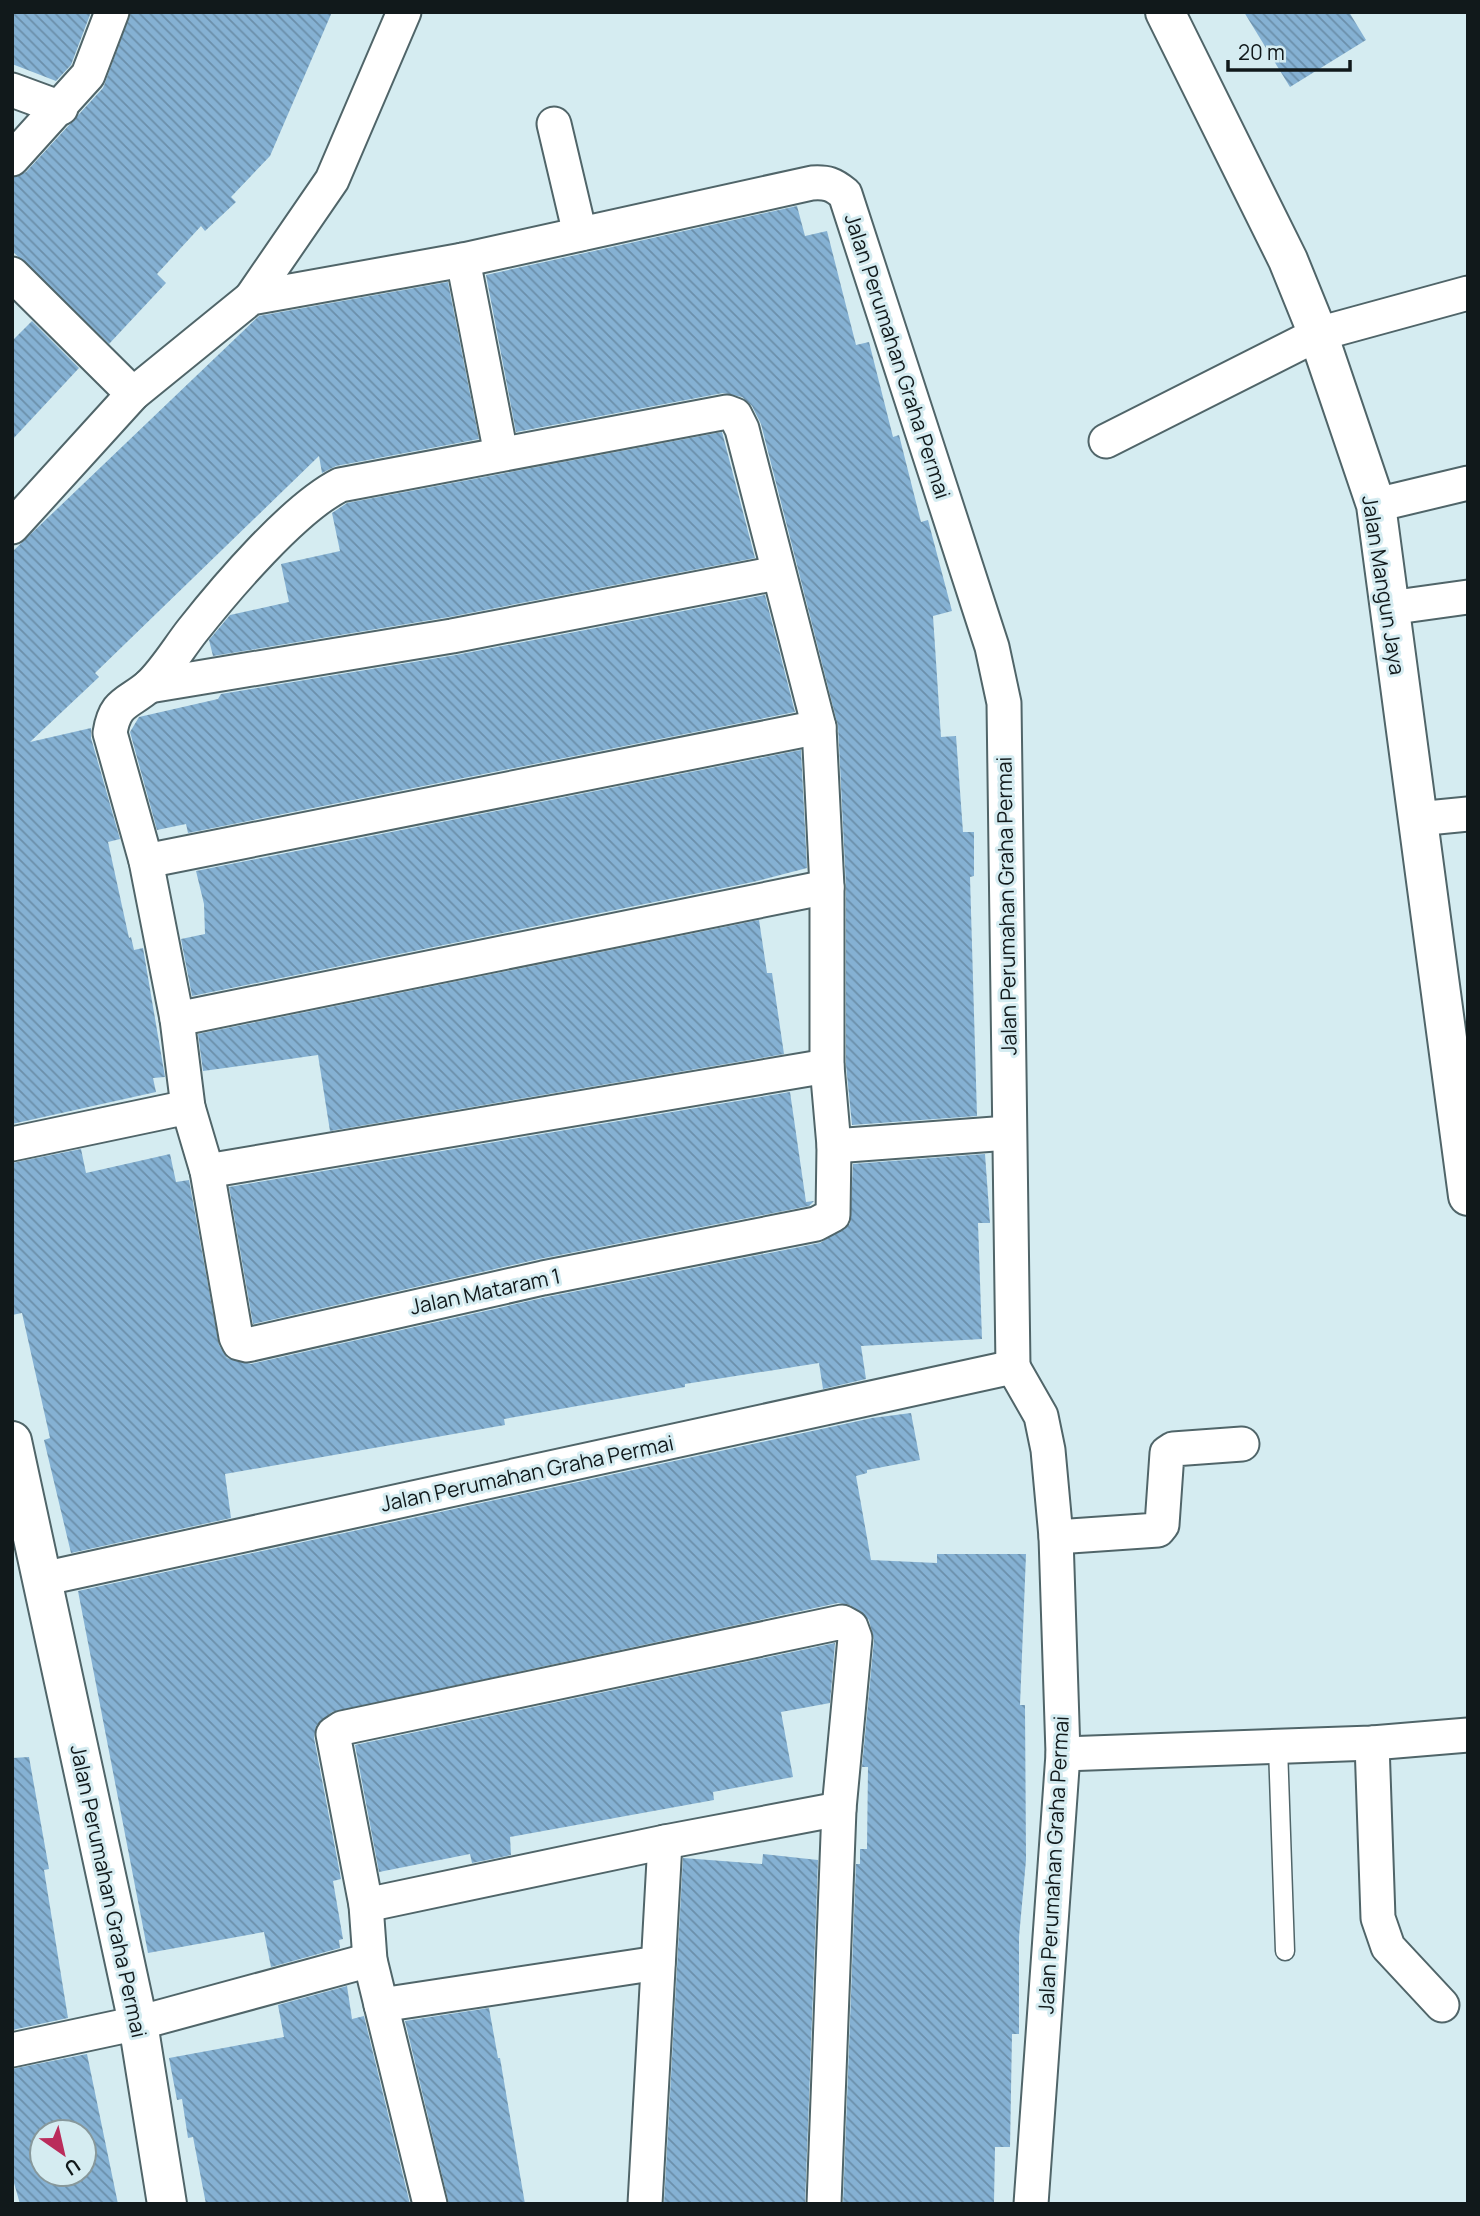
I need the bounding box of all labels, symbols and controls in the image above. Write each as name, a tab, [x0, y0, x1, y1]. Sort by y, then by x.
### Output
scale bar	[1228, 28, 1350, 72]
text: 20 m	[1238, 38, 1285, 66]
street label: Jalan Perumahan Graha Permai	[839, 210, 957, 502]
street label: Jalan Mangun Jaya	[1356, 493, 1412, 677]
street label: Jalan Perumahan Graha Permai	[989, 756, 1023, 1056]
street label: Jalan Mataram 1	[407, 1261, 563, 1321]
street label: Jalan Perumahan Graha Permai	[378, 1428, 676, 1518]
street label: Jalan Perumahan Graha Permai	[1031, 1715, 1075, 2015]
street label: Jalan Perumahan Graha Permai	[64, 1742, 154, 2040]
north arrow	[28, 2118, 98, 2188]
text: U	[60, 2152, 85, 2182]

